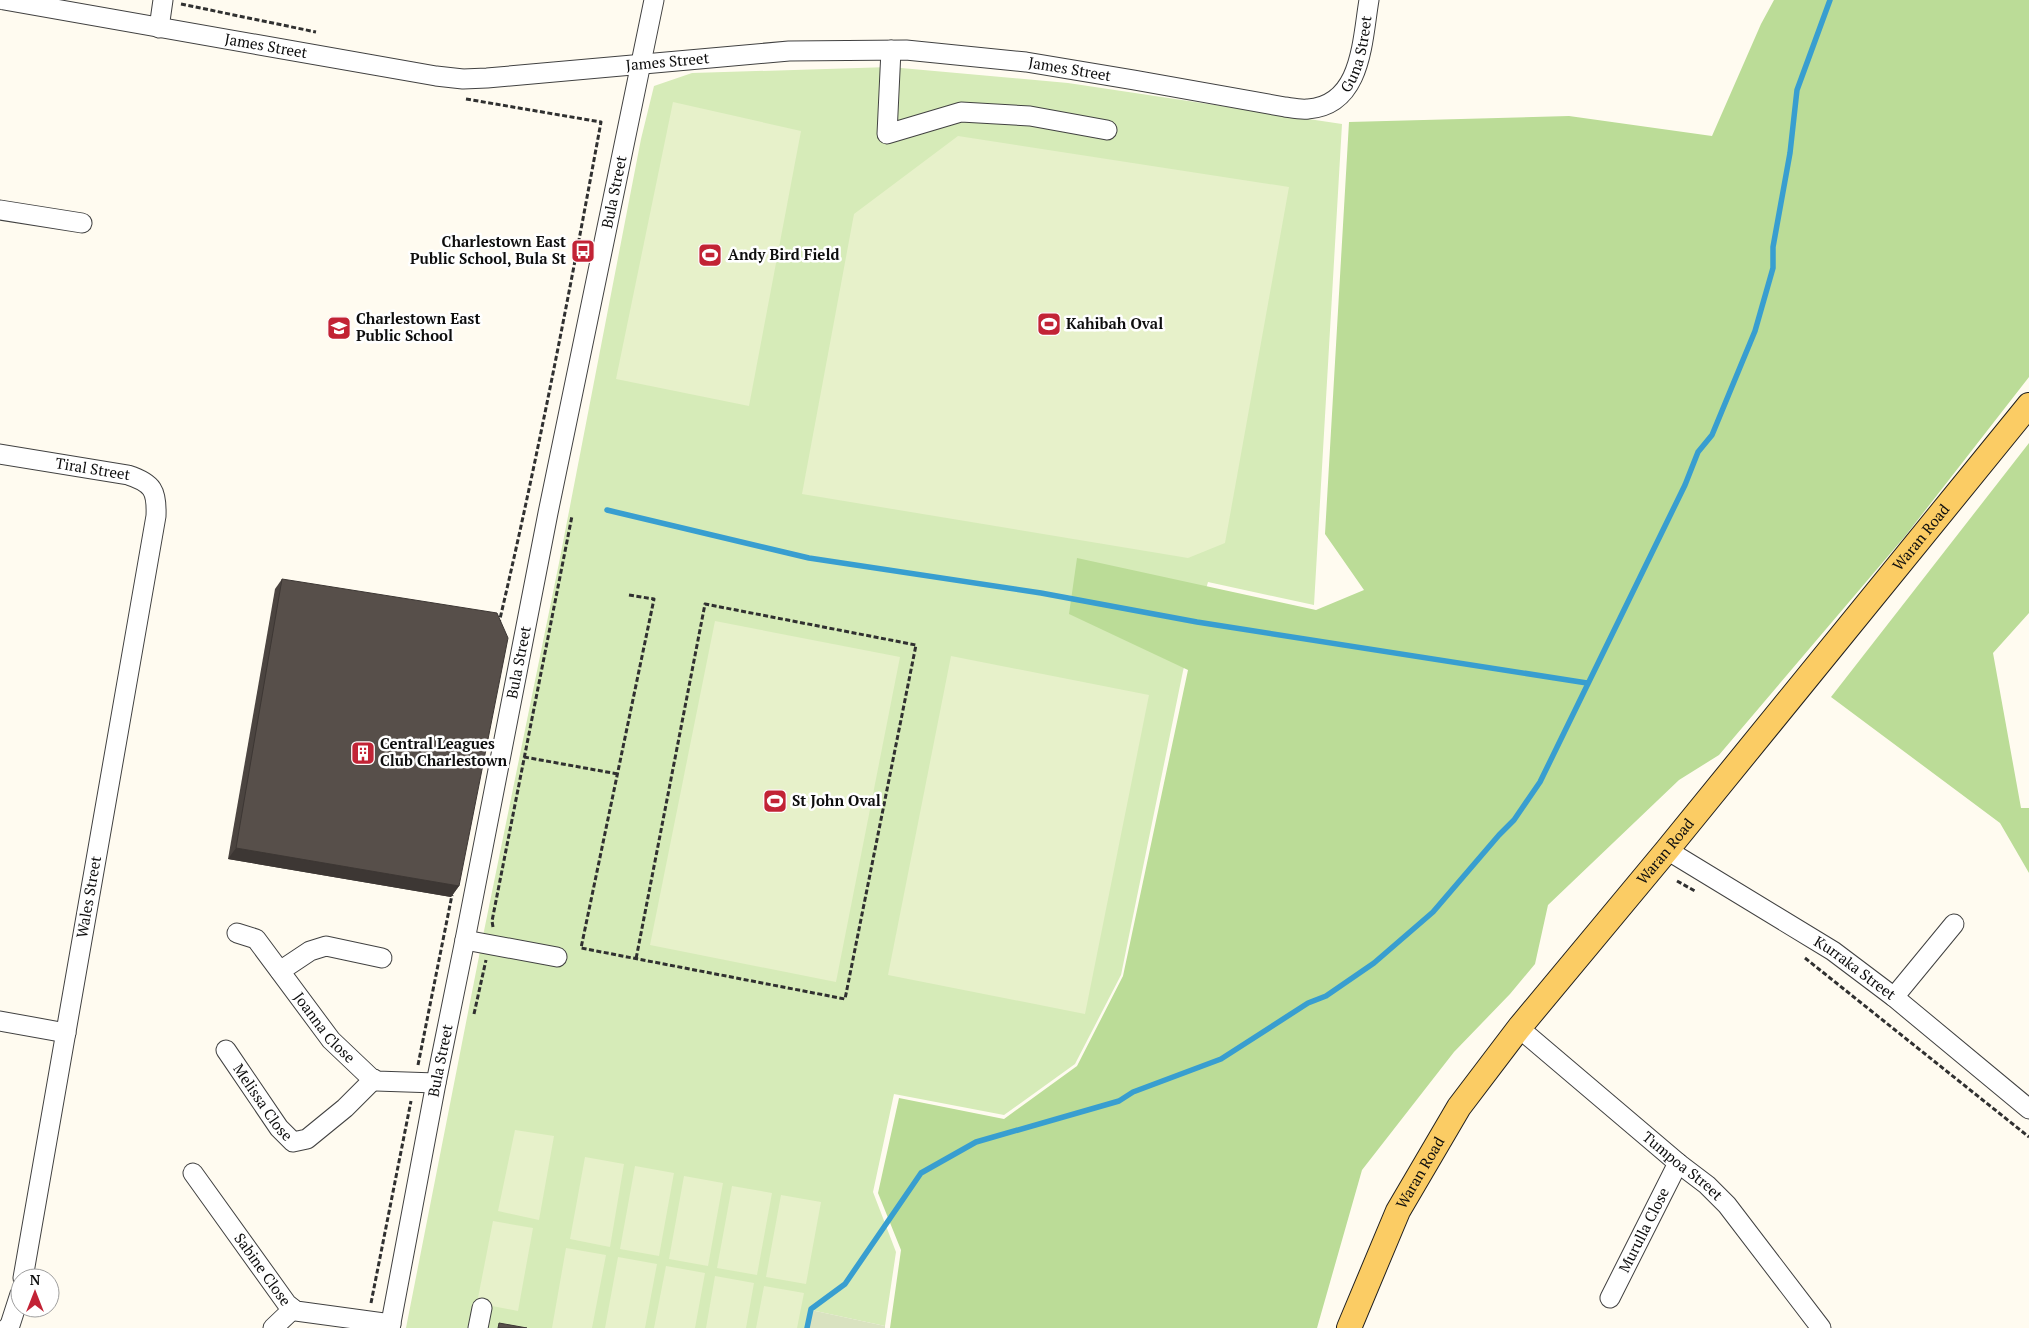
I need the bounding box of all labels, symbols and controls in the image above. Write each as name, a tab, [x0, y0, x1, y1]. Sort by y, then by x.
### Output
street label: Guna Street	[1335, 14, 1376, 96]
street label: James Street	[223, 28, 309, 62]
street label: James Street	[625, 47, 710, 75]
street label: James Street	[1027, 52, 1113, 85]
street label: Bula Street	[596, 153, 631, 230]
place label: Charlestown East Public School, Bula St	[410, 231, 566, 268]
bus stop icon: Charlestown East Public School, Bula St	[570, 238, 596, 264]
sports icon: Andy Bird Field	[697, 242, 723, 268]
place label: Andy Bird Field	[728, 244, 839, 264]
place label: Charlestown East Public School	[356, 308, 480, 345]
sports icon: Kahibah Oval	[1036, 311, 1062, 337]
place label: Kahibah Oval	[1066, 313, 1163, 333]
school or university icon: Charlestown East Public School	[326, 315, 352, 341]
street label: Tiral Street	[54, 452, 132, 484]
street label: Waran Road	[1887, 499, 1953, 574]
street label: Bula Street	[501, 624, 535, 700]
place label: Central Leagues Club Charlestown	[380, 733, 507, 770]
building icon: Central Leagues Club Charlestown	[350, 740, 376, 766]
sports icon: St John Oval	[762, 788, 788, 814]
place label: St John Oval	[792, 790, 881, 810]
street label: Waran Road	[1632, 814, 1698, 888]
street label: Wales Street	[71, 854, 105, 939]
street label: Kurraka Street	[1811, 931, 1901, 1004]
street label: Joanna Close	[290, 988, 360, 1067]
street label: Bula Street	[423, 1022, 457, 1099]
street label: Melissa Close	[229, 1059, 297, 1145]
street label: Tumpoa Street	[1639, 1126, 1728, 1205]
street label: Waran Road	[1391, 1133, 1448, 1212]
street label: Murulla Close	[1613, 1184, 1673, 1276]
street label: Sabine Close	[230, 1229, 296, 1309]
north arrow	[10, 1268, 60, 1318]
text: N	[30, 1270, 41, 1289]

